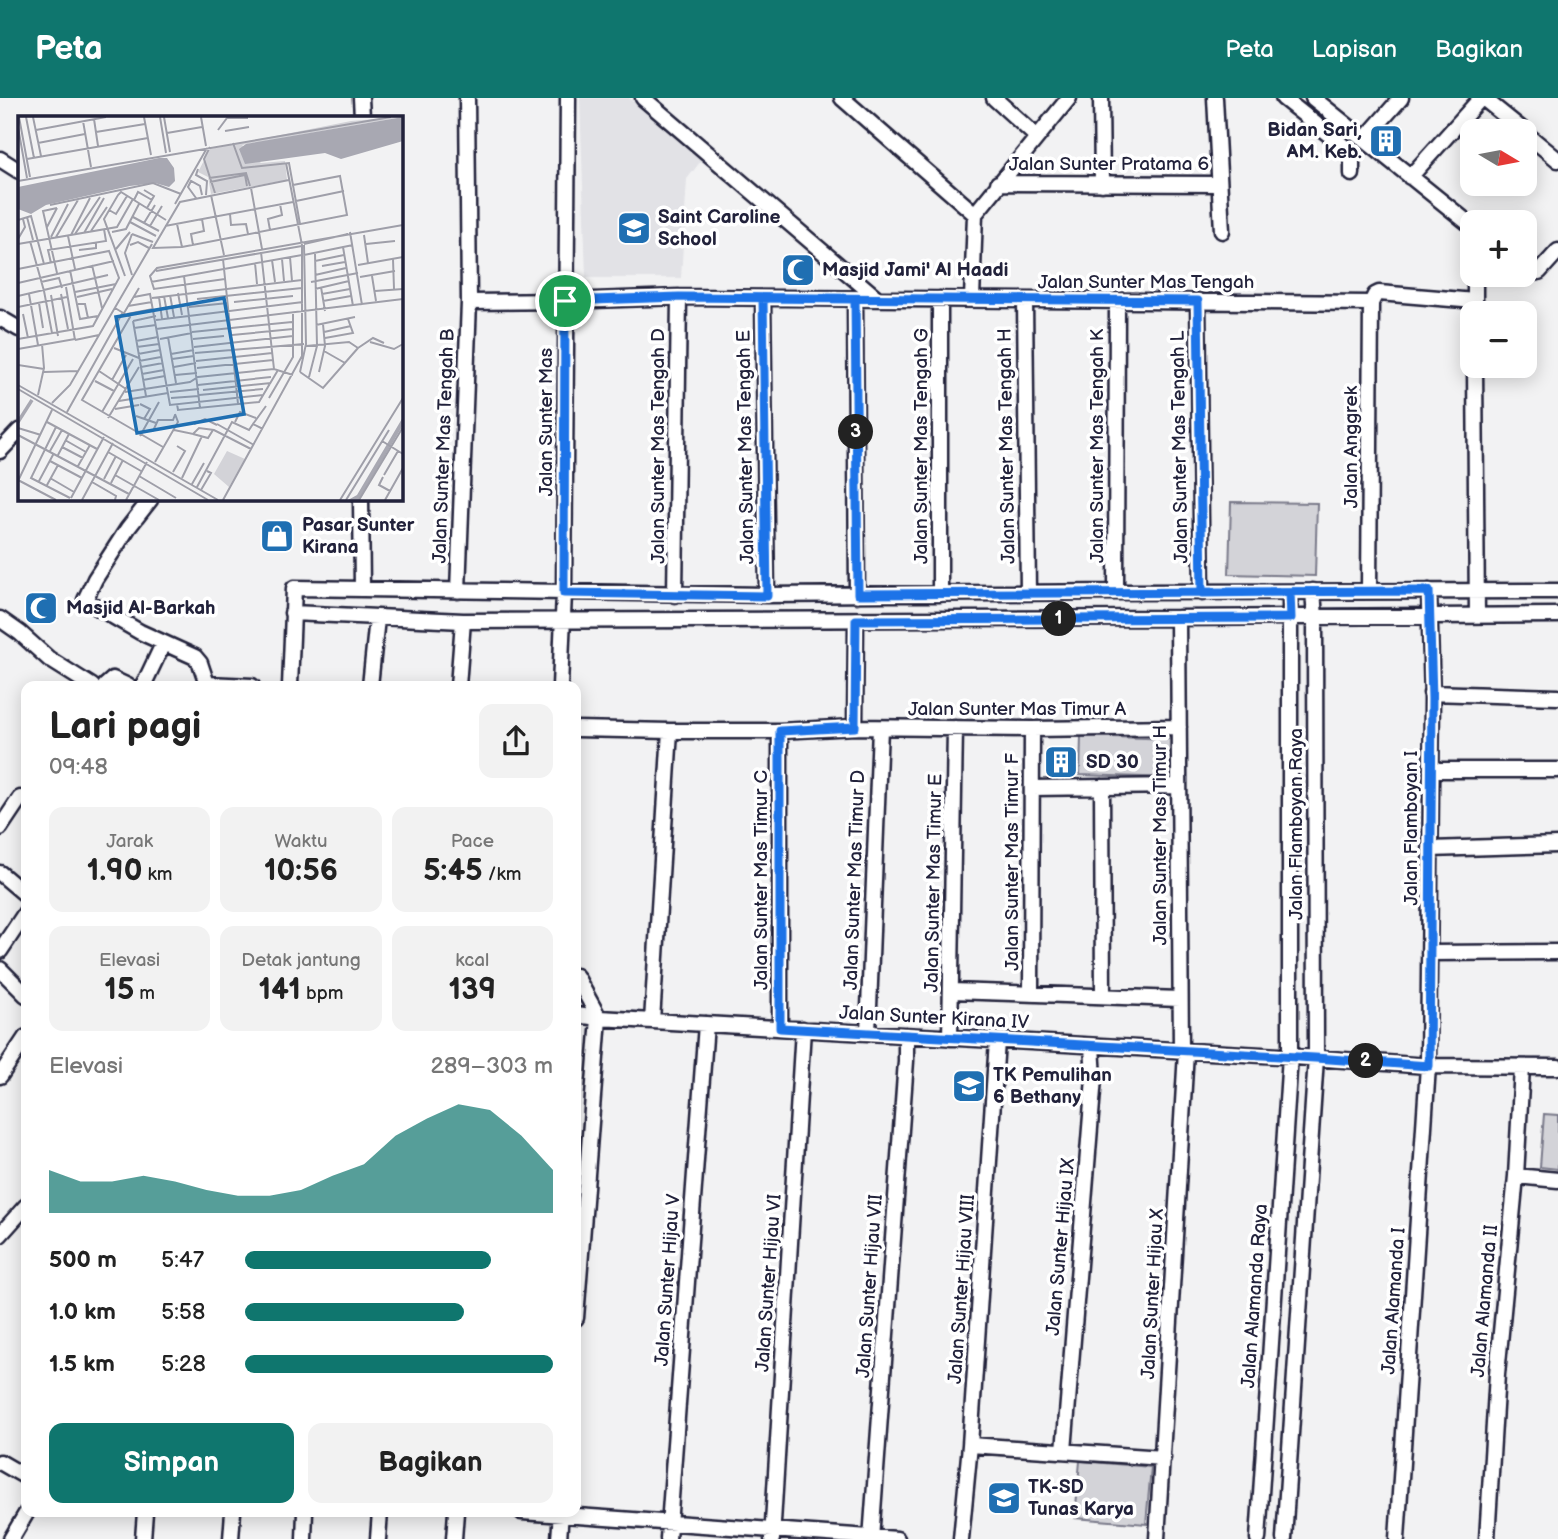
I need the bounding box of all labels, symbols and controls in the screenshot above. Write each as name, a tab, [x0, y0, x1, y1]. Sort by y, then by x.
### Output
text: Peta	[35, 29, 103, 69]
text: Peta	[1225, 35, 1274, 64]
text: Lapisan	[1312, 35, 1397, 64]
text: Bagikan	[1435, 35, 1523, 64]
inset map	[18, 116, 402, 500]
place label: Bidan Sari, AM. Keb.	[1267, 119, 1362, 164]
north arrow	[1460, 119, 1536, 196]
map controls	[1460, 119, 1537, 378]
building icon: Bidan Sari, AM. Keb.	[1367, 122, 1405, 160]
street label: Jalan Sunter Pratama 6	[1009, 153, 1209, 176]
place label: Saint Caroline School	[658, 206, 781, 251]
school or university icon: Saint Caroline School	[615, 209, 653, 247]
button: +	[1460, 210, 1537, 287]
mosque icon: Masjid Jami' Al Haadi	[779, 251, 817, 289]
place label: Masjid Jami' Al Haadi	[822, 259, 1008, 282]
pin	[535, 271, 595, 331]
street label: Jalan Sunter Mas Tengah	[1038, 271, 1254, 294]
icon: arrive	[546, 282, 584, 320]
button: −	[1460, 301, 1537, 378]
street label: Jalan Sunter Mas Tengah B	[428, 328, 460, 564]
street label: Jalan Sunter Mas Tengah D	[647, 328, 670, 564]
street label: Jalan Sunter Mas Tengah G	[910, 328, 933, 564]
street label: Jalan Sunter Mas Tengah H	[993, 328, 1021, 564]
street label: Jalan Sunter Mas Tengah K	[1086, 328, 1109, 563]
street label: Jalan Sunter Mas Tengah E	[732, 330, 760, 564]
street label: Jalan Sunter Mas Tengah L	[1166, 330, 1194, 564]
street label: Jalan Sunter Mas	[535, 348, 558, 496]
street label: Jalan Anggrek	[1340, 385, 1363, 508]
pin: 3	[838, 414, 874, 450]
text: 3	[850, 420, 861, 443]
place label: Pasar Sunter Kirana	[302, 514, 415, 559]
shop icon: Pasar Sunter Kirana	[258, 517, 296, 555]
mosque icon: Masjid Al-Barkah	[22, 589, 60, 627]
place label: Masjid Al-Barkah	[66, 597, 215, 620]
pin: 1	[1042, 602, 1076, 636]
text: 1	[1055, 607, 1063, 630]
street label: Jalan Sunter Mas Timur A	[908, 698, 1126, 721]
text: Lari pagi	[49, 704, 201, 749]
button: share	[479, 704, 553, 778]
street label: Jalan Sunter Mas Timur H	[1149, 725, 1172, 945]
street label: Jalan Flamboyan Raya	[1285, 728, 1308, 920]
building icon: SD 30	[1042, 743, 1080, 781]
street label: Jalan Flamboyan I	[1400, 750, 1423, 905]
place label: SD 30	[1086, 751, 1139, 774]
street label: Jalan Sunter Mas Timur F	[1001, 752, 1024, 971]
text: 09:48	[49, 753, 108, 781]
street label: Jalan Sunter Mas Timur D	[840, 769, 870, 990]
street label: Jalan Sunter Mas Timur C	[750, 770, 773, 990]
street label: Jalan Sunter Mas Timur E	[921, 773, 947, 993]
text: Jarak	[106, 830, 153, 853]
text: Waktu	[274, 830, 328, 853]
text: Pace	[451, 830, 494, 853]
text: 1.90	[87, 853, 142, 889]
text: 10:56	[264, 853, 338, 889]
text: 5:45	[423, 853, 483, 889]
text: km	[142, 863, 172, 886]
text: /km	[483, 863, 521, 886]
text: Elevasi	[99, 949, 160, 972]
text: Detak jantung	[241, 949, 361, 972]
text: kcal	[455, 949, 489, 972]
text: 15	[104, 972, 134, 1008]
text: 141	[259, 972, 301, 1008]
text: 139	[448, 972, 496, 1008]
text: m	[134, 982, 155, 1005]
text: bpm	[301, 982, 343, 1005]
street label: Jalan Sunter Kirana IV	[838, 1002, 1030, 1034]
pin: 2	[1348, 1044, 1384, 1079]
text: 2	[1360, 1049, 1371, 1072]
text: Elevasi	[49, 1052, 123, 1080]
text: 289–303 m	[431, 1052, 553, 1080]
place label: TK Pemulihan 6 Bethany	[993, 1064, 1112, 1109]
school or university icon: TK Pemulihan 6 Bethany	[950, 1067, 988, 1105]
street label: Jalan Sunter Hijau IX	[1042, 1157, 1080, 1337]
street label: Jalan Sunter Hijau V	[651, 1193, 686, 1367]
street label: Jalan Sunter Hijau VI	[751, 1193, 787, 1373]
street label: Jalan Sunter Hijau VII	[852, 1193, 888, 1379]
street label: Jalan Sunter Hijau VIII	[944, 1193, 980, 1385]
street label: Jalan Alamanda Raya	[1237, 1203, 1273, 1389]
street label: Jalan Sunter Hijau X	[1137, 1208, 1169, 1380]
street label: Jalan Alamanda II	[1467, 1224, 1503, 1378]
street label: Jalan Alamanda I	[1377, 1227, 1411, 1375]
text: 500 m	[49, 1246, 117, 1274]
text: 5:47	[161, 1246, 204, 1274]
text: 1.0 km	[49, 1298, 116, 1326]
text: 5:58	[161, 1298, 205, 1326]
text: 1.5 km	[49, 1350, 115, 1378]
text: 5:28	[161, 1350, 206, 1378]
button: Simpan	[49, 1423, 294, 1503]
button: Bagikan	[308, 1423, 553, 1503]
place label: TK-SD Tunas Karya	[1028, 1476, 1134, 1521]
school or university icon: TK-SD Tunas Karya	[985, 1479, 1023, 1517]

